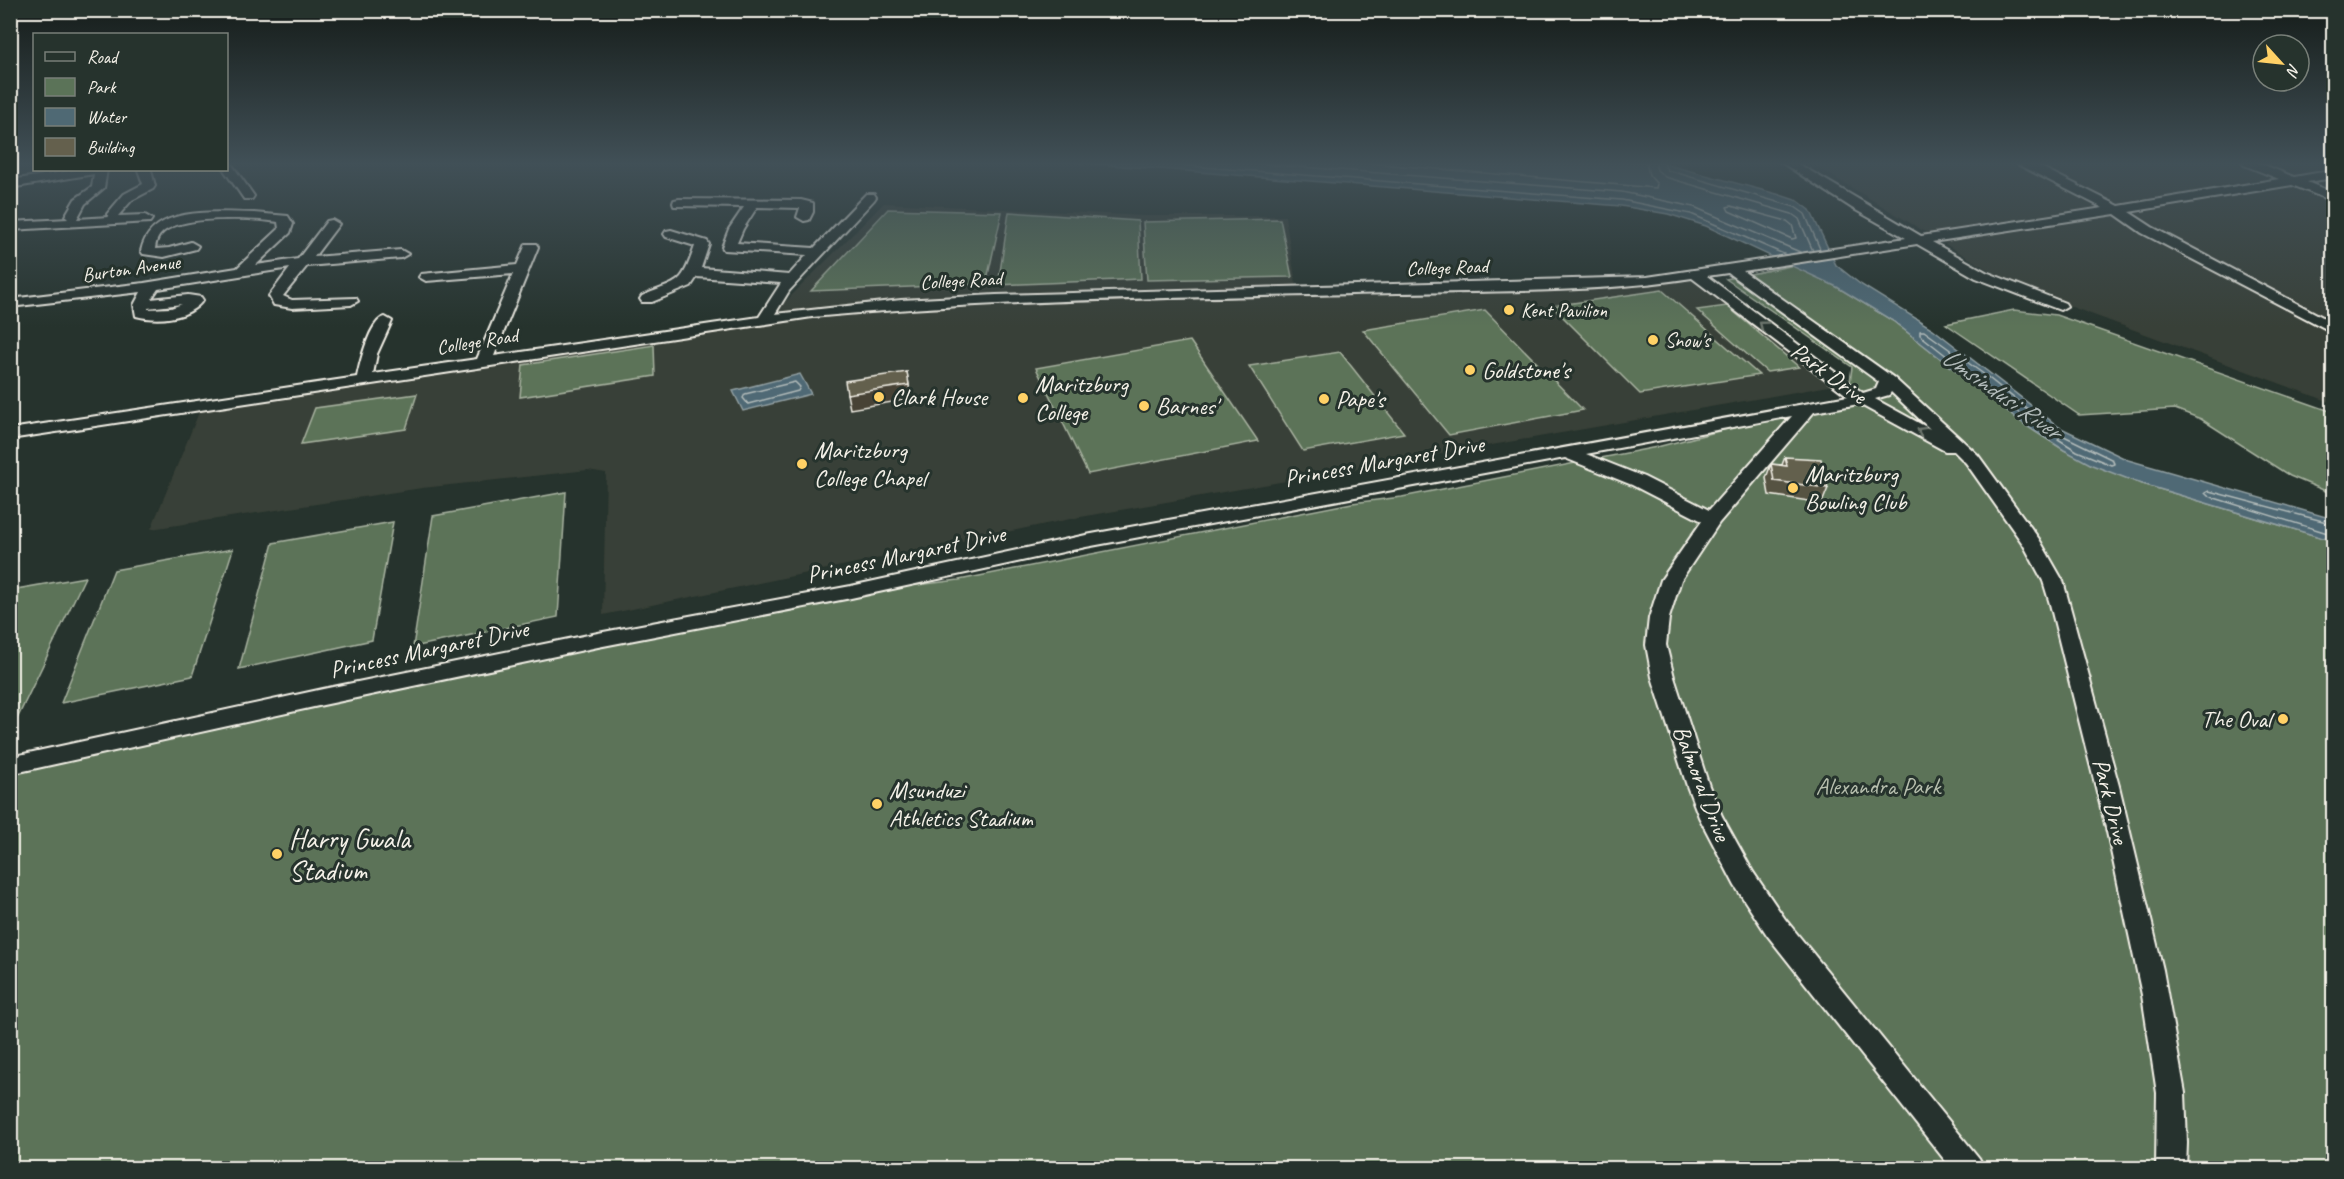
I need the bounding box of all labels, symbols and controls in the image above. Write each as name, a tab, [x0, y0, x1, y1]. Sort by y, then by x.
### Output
legend	[33, 33, 228, 171]
north arrow	[2251, 33, 2311, 93]
text: Road	[87, 46, 120, 68]
text: N	[2281, 60, 2305, 81]
text: Park	[87, 76, 117, 98]
text: Water	[87, 106, 128, 128]
text: Building	[87, 136, 136, 158]
street label: Burton Avenue	[81, 249, 183, 288]
street label: College Road	[1406, 253, 1491, 281]
street label: College Road	[920, 266, 1006, 295]
place label: Kent Pavilion	[1521, 298, 1608, 323]
marker: Kent Pavilion	[1502, 303, 1516, 317]
street label: College Road	[435, 322, 522, 360]
one-way arrow	[1759, 322, 1770, 333]
place label: Snow's	[1665, 328, 1712, 353]
marker: Snow's	[1646, 333, 1660, 347]
street label: Park Drive	[1785, 335, 1875, 412]
water label: Umsindusi River	[1936, 340, 2072, 449]
place label: Goldstone's	[1482, 355, 1573, 385]
marker: Goldstone's	[1463, 363, 1477, 377]
place label: Maritzburg College	[1035, 369, 1129, 427]
place label: Clark House	[891, 382, 989, 412]
place label: Pape's	[1336, 384, 1387, 414]
marker: Clark House	[872, 390, 886, 404]
marker: Maritzburg College	[1016, 391, 1030, 405]
place label: Barnes'	[1156, 391, 1221, 421]
marker: Pape's	[1317, 392, 1331, 406]
marker: Barnes'	[1137, 399, 1151, 413]
one-way arrow	[1916, 427, 1927, 438]
street label: Princess Margaret Drive	[1282, 428, 1488, 493]
place label: Maritzburg College Chapel	[814, 435, 930, 493]
marker: Maritzburg College Chapel	[795, 457, 809, 471]
place label: Maritzburg Bowling Club	[1805, 459, 1908, 517]
marker: Maritzburg Bowling Club	[1786, 481, 1800, 495]
street label: Princess Margaret Drive	[804, 518, 1010, 590]
street label: Princess Margaret Drive	[327, 613, 533, 685]
place label: The Oval	[2201, 704, 2275, 734]
marker: The Oval	[2276, 712, 2290, 726]
street label: Balmoral Drive	[1666, 721, 1739, 847]
street label: Park Drive	[2086, 755, 2137, 849]
park label: Alexandra Park	[1816, 771, 1942, 801]
place label: Msunduzi Athletics Stadium	[889, 775, 1033, 833]
marker: Msunduzi Athletics Stadium	[870, 797, 884, 811]
place label: Harry Gwala Stadium	[289, 821, 412, 888]
marker: Harry Gwala Stadium	[270, 847, 284, 861]

